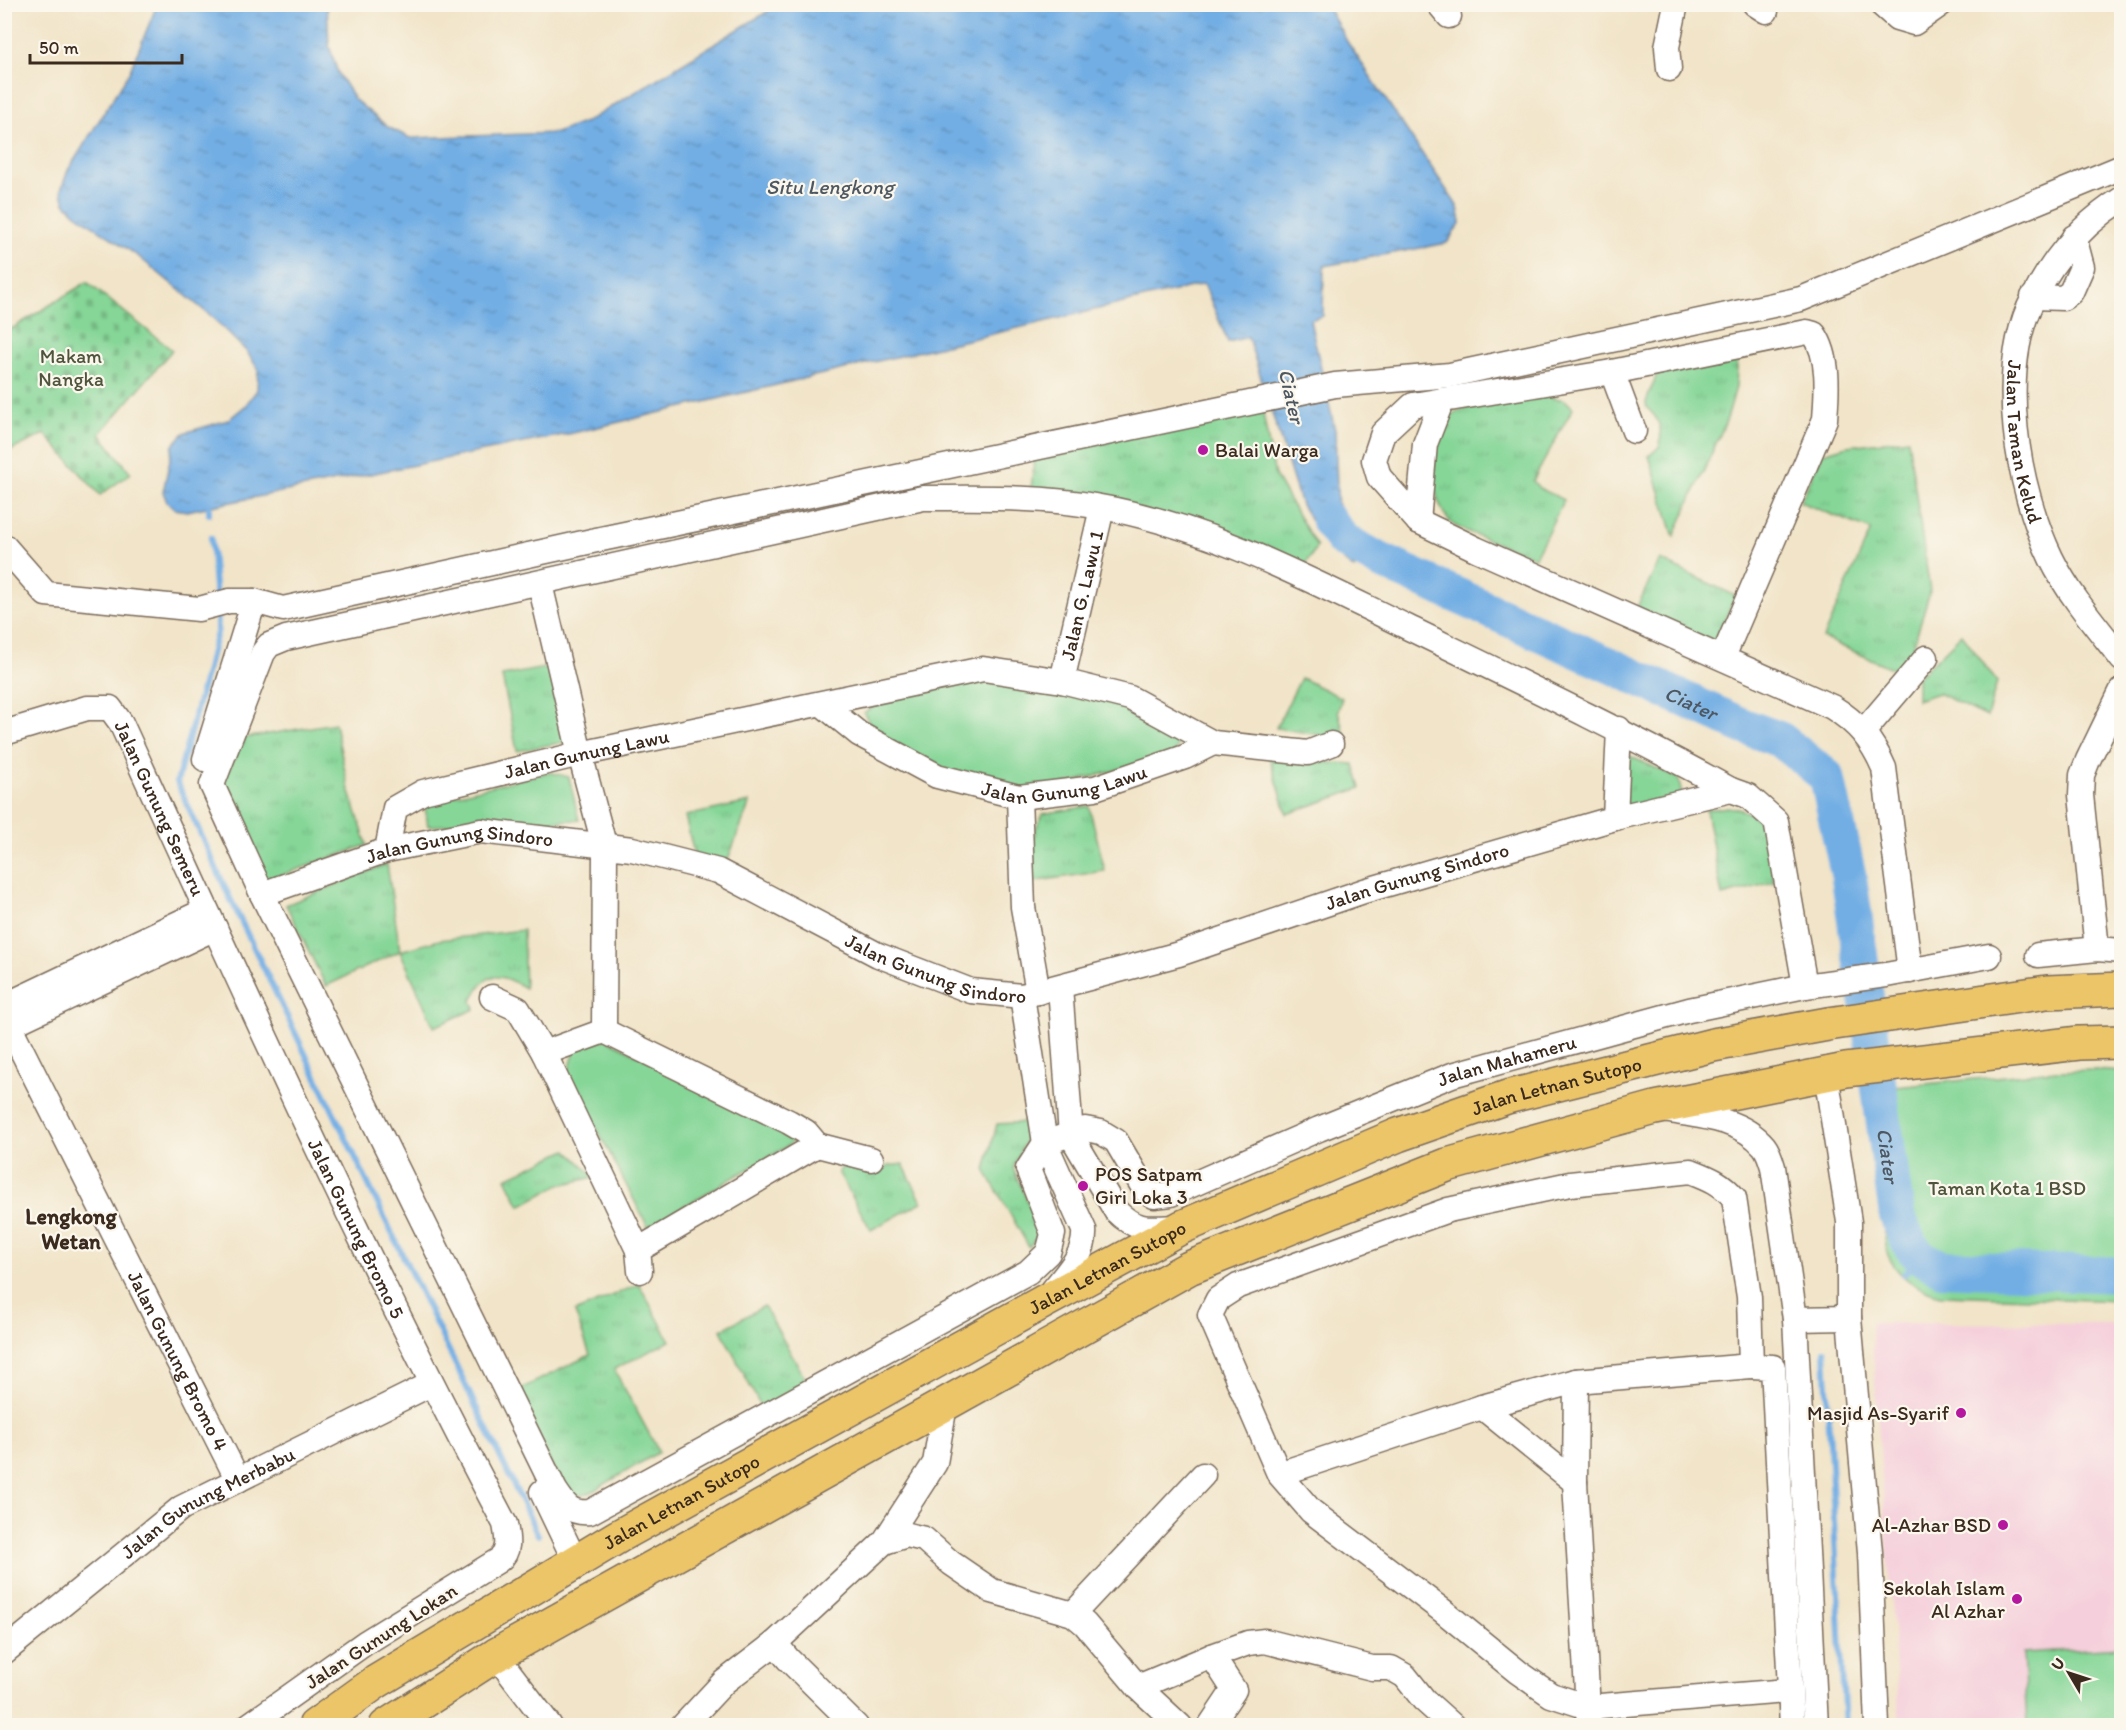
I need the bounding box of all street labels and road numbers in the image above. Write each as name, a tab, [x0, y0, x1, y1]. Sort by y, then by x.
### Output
street label: Jalan Taman Kelud	[2002, 359, 2048, 527]
street label: Jalan G. Lawu 1	[1055, 528, 1108, 663]
street label: Jalan Gunung Semeru	[110, 717, 210, 900]
street label: Jalan Gunung Lawu	[502, 724, 671, 784]
street label: Jalan Gunung Lawu	[979, 759, 1150, 809]
street label: Jalan Gunung Sindoro	[362, 819, 555, 869]
street label: Jalan Gunung Sindoro	[1322, 837, 1512, 915]
street label: Jalan Gunung Sindoro	[841, 928, 1027, 1008]
street label: Jalan Mahameru	[1434, 1030, 1579, 1092]
street label: Jalan Letnan Sutopo	[1468, 1051, 1644, 1120]
street label: Jalan Gunung Bromo 5	[303, 1135, 410, 1323]
street label: Jalan Letnan Sutopo	[1024, 1215, 1190, 1320]
street label: Jalan Gunung Bromo 4	[123, 1267, 233, 1455]
street label: Jalan Gunung Merbabu	[116, 1442, 299, 1564]
street label: Jalan Letnan Sutopo	[599, 1449, 764, 1555]
street label: Jalan Gunung Lokan	[301, 1578, 461, 1694]

